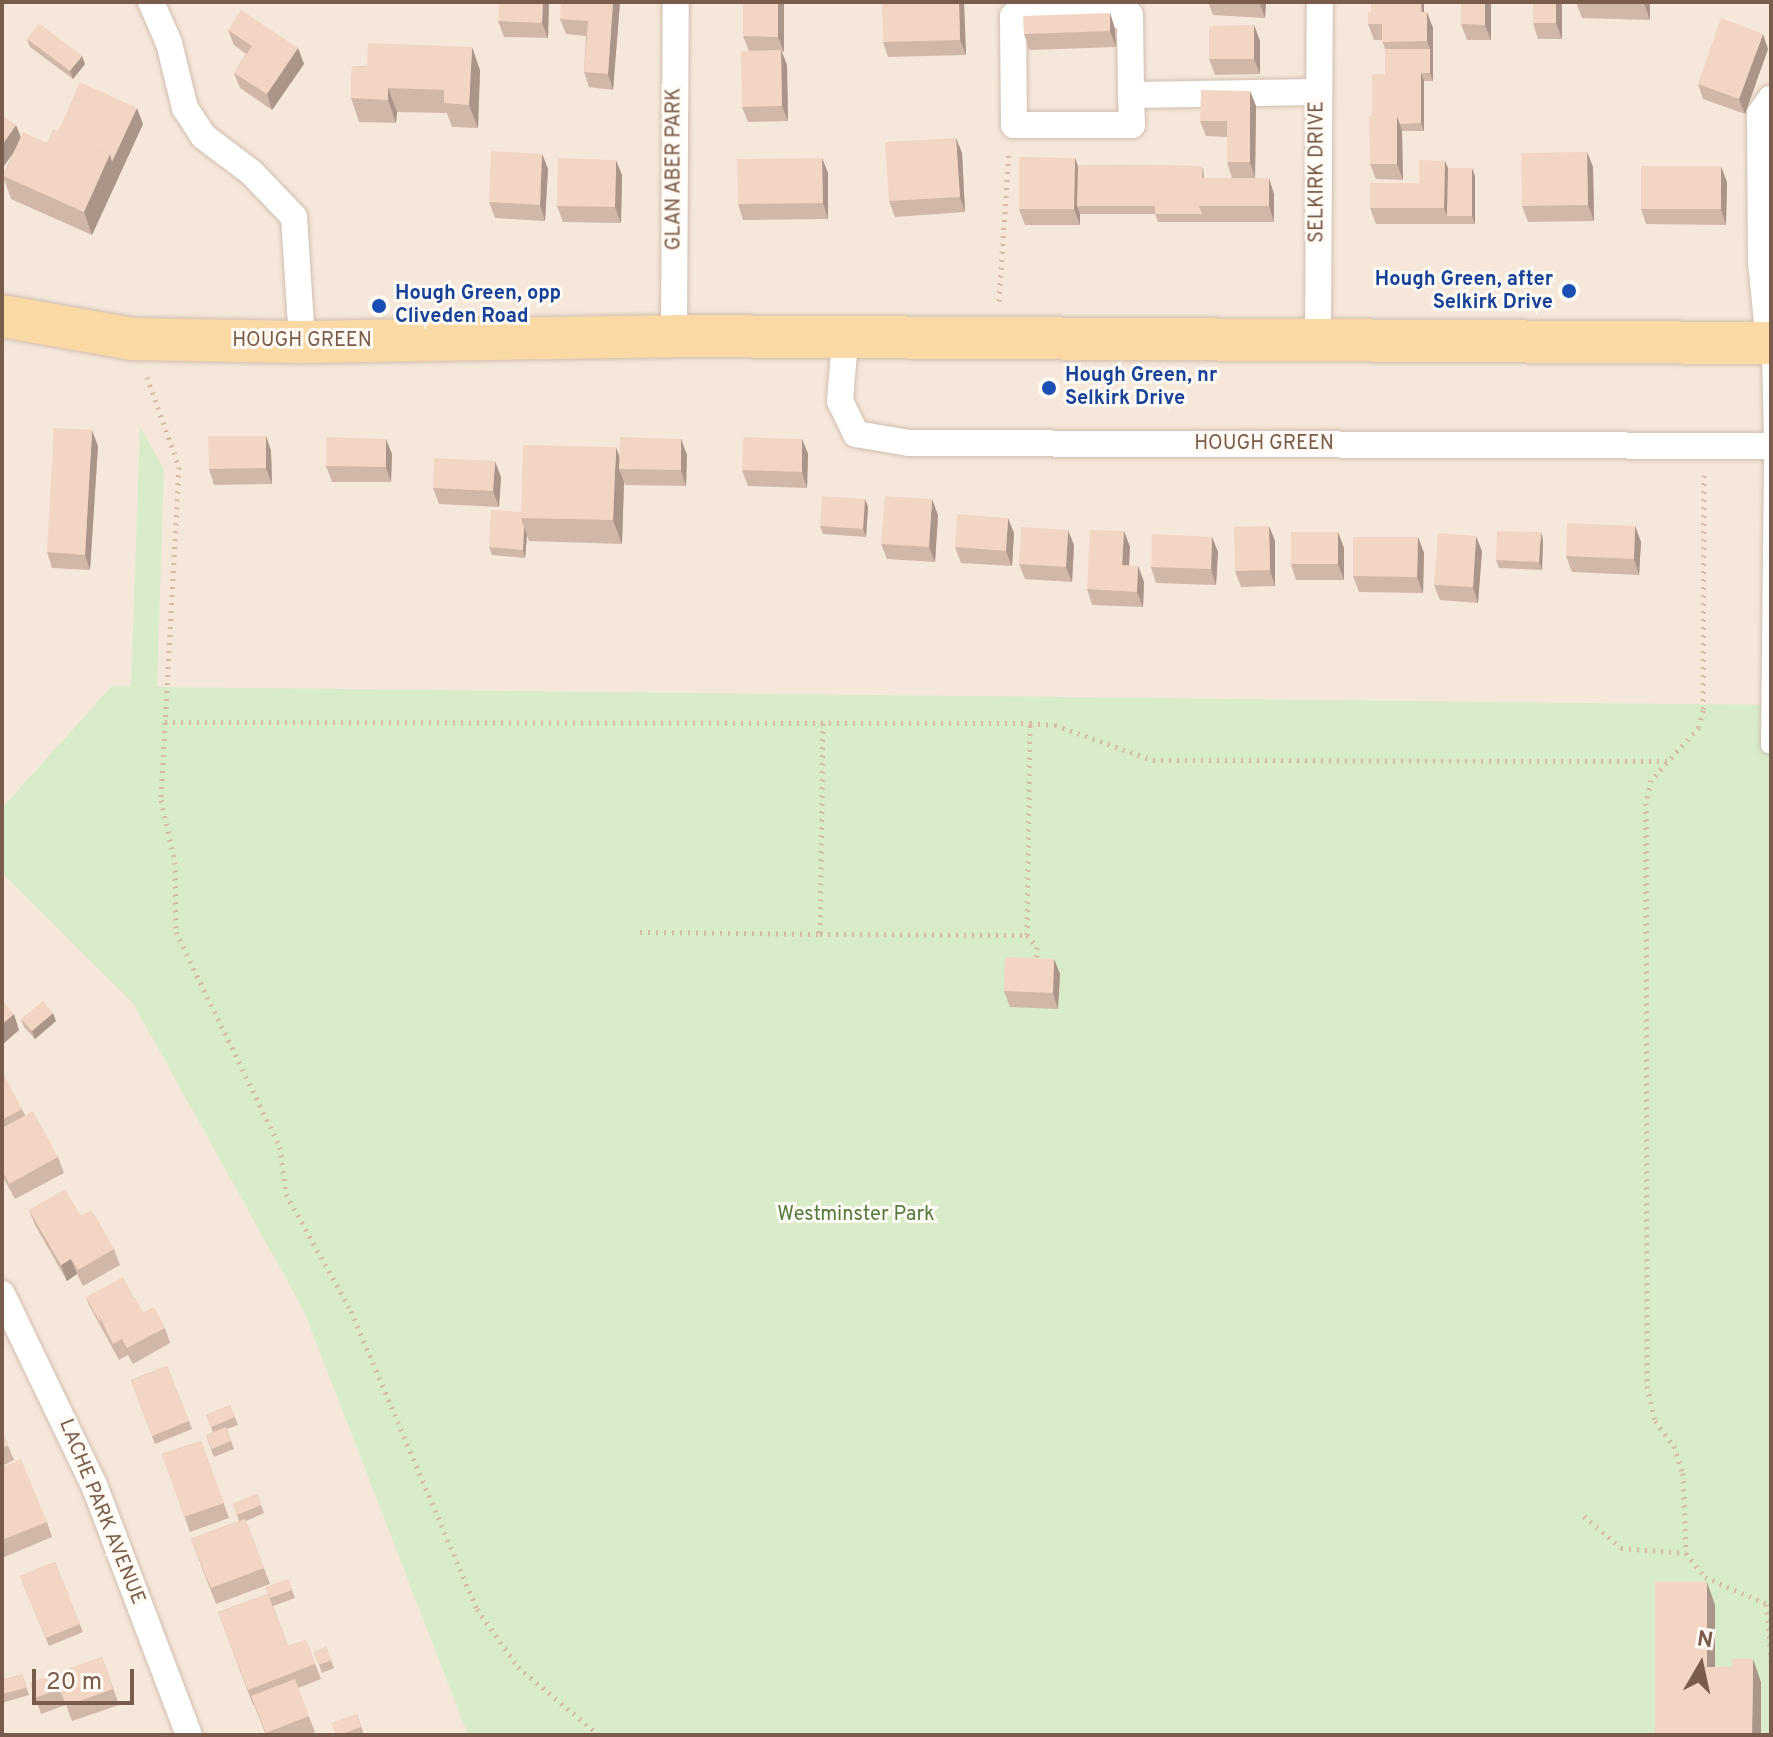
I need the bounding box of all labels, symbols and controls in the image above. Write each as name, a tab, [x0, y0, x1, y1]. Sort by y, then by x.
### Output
street label: GLAN ABER PARK	[663, 87, 687, 251]
street label: SELKIRK DRIVE	[1306, 101, 1330, 243]
place label: Hough Green, after Selkirk Drive	[1375, 268, 1553, 315]
place label: Hough Green, opp Cliveden Road	[395, 282, 561, 329]
marker: Hough Green, after Selkirk Drive	[1560, 282, 1578, 300]
marker: Hough Green, opp Cliveden Road	[370, 297, 388, 315]
street label: HOUGH GREEN	[232, 329, 372, 353]
place label: Hough Green, nr Selkirk Drive	[1065, 364, 1217, 411]
marker: Hough Green, nr Selkirk Drive	[1040, 379, 1058, 397]
street label: HOUGH GREEN	[1194, 432, 1334, 456]
park label: Westminster Park	[777, 1203, 935, 1227]
street label: LACHE PARK AVENUE	[53, 1415, 149, 1609]
north arrow	[1661, 1625, 1741, 1705]
text: N	[1695, 1626, 1715, 1655]
scale bar	[36, 1653, 138, 1703]
text: 20 m	[46, 1668, 102, 1698]

